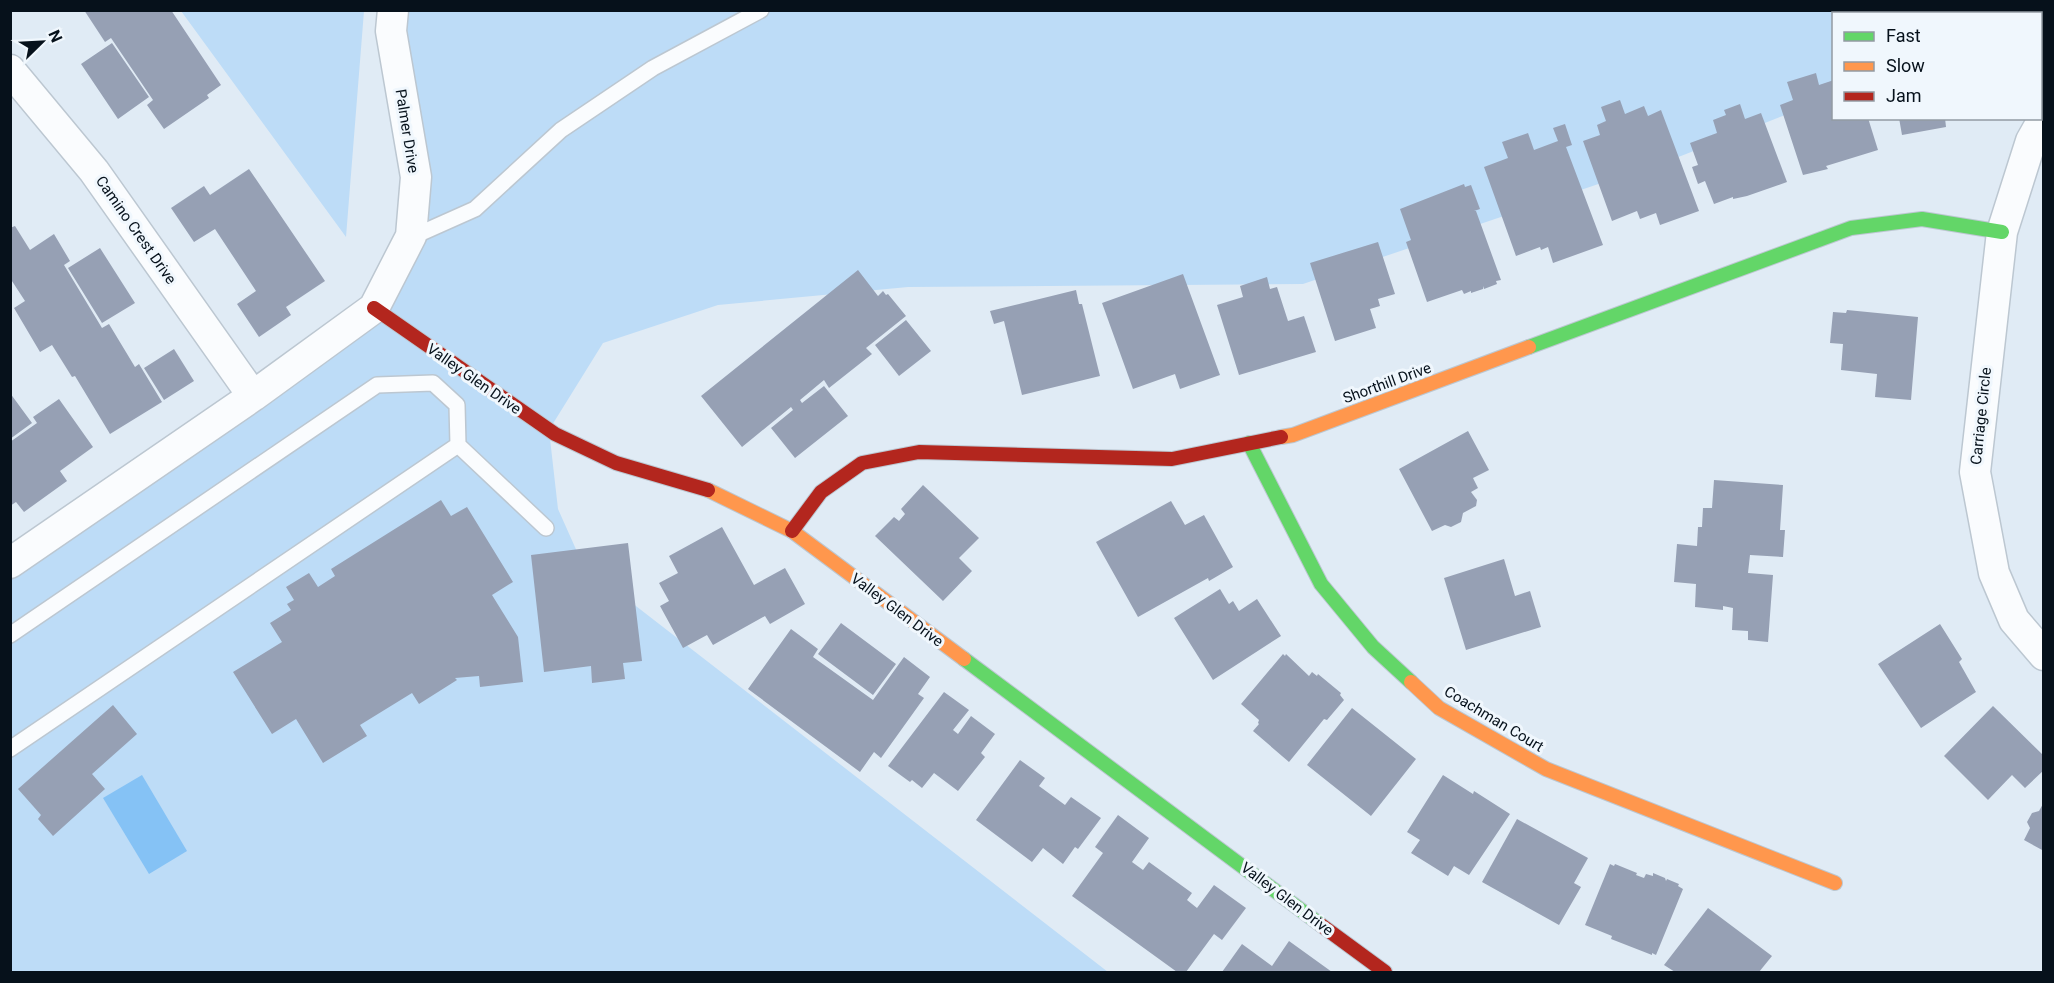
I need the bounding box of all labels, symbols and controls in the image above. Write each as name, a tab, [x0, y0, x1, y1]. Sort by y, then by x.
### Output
north arrow	[12, 12, 72, 72]
legend	[1832, 12, 2042, 120]
text: Fast	[1886, 25, 1921, 46]
text: N	[44, 27, 66, 45]
text: Slow	[1886, 55, 1925, 76]
text: Jam	[1886, 85, 1922, 106]
street label: Palmer Drive	[391, 88, 423, 174]
street label: Camino Crest Drive	[92, 172, 180, 288]
street label: Valley Glen Drive	[423, 340, 525, 418]
street label: Shorthill Drive	[1340, 359, 1434, 407]
street label: Carriage Circle	[1967, 366, 1995, 466]
street label: Valley Glen Drive	[847, 569, 947, 651]
street label: Coachman Court	[1441, 682, 1547, 756]
street label: Valley Glen Drive	[1237, 858, 1337, 940]

